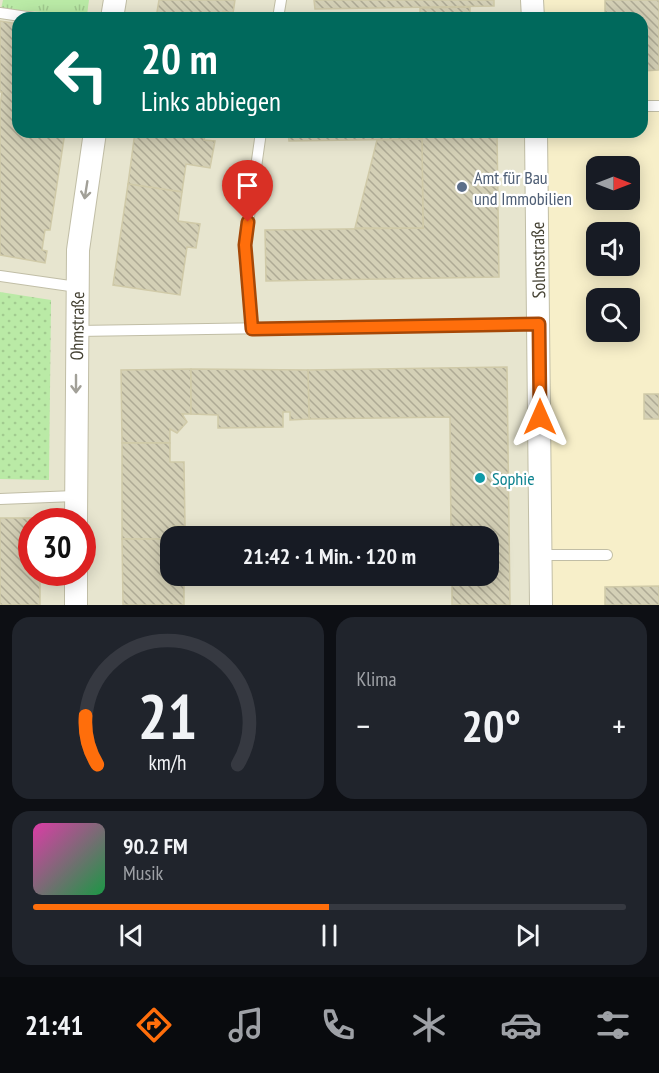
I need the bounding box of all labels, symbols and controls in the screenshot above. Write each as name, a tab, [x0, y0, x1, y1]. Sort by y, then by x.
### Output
text: 20 m	[141, 31, 218, 86]
icon: left	[42, 36, 120, 114]
text: Links abbiegen	[141, 84, 281, 118]
north arrow	[586, 156, 640, 210]
map controls	[586, 156, 640, 342]
pin	[222, 160, 273, 222]
place label: Amt für Bau und Immobilien	[474, 166, 572, 210]
icon: arrive	[231, 169, 264, 202]
one-way arrow	[81, 179, 92, 199]
marker: Amt für Bau und Immobilien	[455, 180, 469, 194]
street label: Solmsstraße	[526, 221, 550, 299]
button: sound	[586, 222, 640, 276]
button: search	[586, 288, 640, 342]
street label: Ohmstraße	[65, 291, 89, 361]
one-way arrow	[71, 374, 82, 394]
position arrow	[508, 385, 572, 449]
place label: Sophie	[492, 467, 535, 490]
marker: Sophie	[473, 471, 487, 485]
speed limit sign: 30	[18, 508, 96, 586]
text: 21:42 · 1 Min. · 120 m	[243, 542, 416, 570]
text: Klima	[357, 666, 396, 692]
text: 21	[138, 675, 198, 756]
text: 20°	[462, 696, 521, 754]
text: −	[357, 704, 370, 747]
text: +	[612, 704, 626, 747]
text: km/h	[149, 748, 187, 776]
text: 90.2 FM	[123, 832, 188, 860]
text: Musik	[123, 860, 163, 886]
icon: previous	[115, 919, 148, 952]
icon: pause	[313, 919, 346, 952]
icon: next	[511, 919, 544, 952]
icon: directions	[133, 1004, 175, 1046]
icon: music	[225, 1004, 267, 1046]
icon: phone	[317, 1004, 359, 1046]
icon: climate	[408, 1004, 450, 1046]
icon: car	[500, 1004, 542, 1046]
icon: filters	[592, 1004, 634, 1046]
text: 21:41	[25, 1008, 83, 1042]

